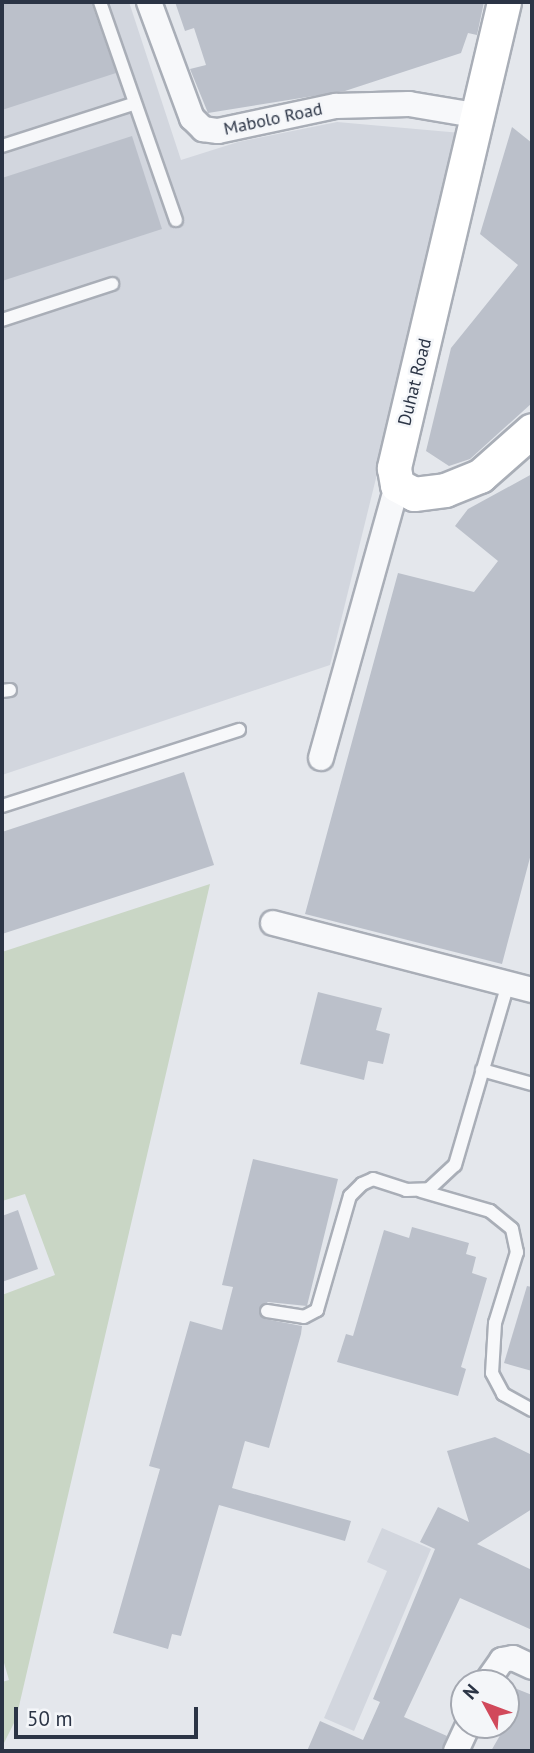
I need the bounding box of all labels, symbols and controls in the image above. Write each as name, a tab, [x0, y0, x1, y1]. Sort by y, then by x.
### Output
street label: Mabolo Road	[222, 98, 324, 140]
street label: Duhat Road	[394, 336, 436, 428]
north arrow	[450, 1669, 520, 1739]
text: N	[458, 1679, 484, 1704]
scale bar	[18, 1694, 201, 1738]
text: 50 m	[27, 1705, 73, 1732]

